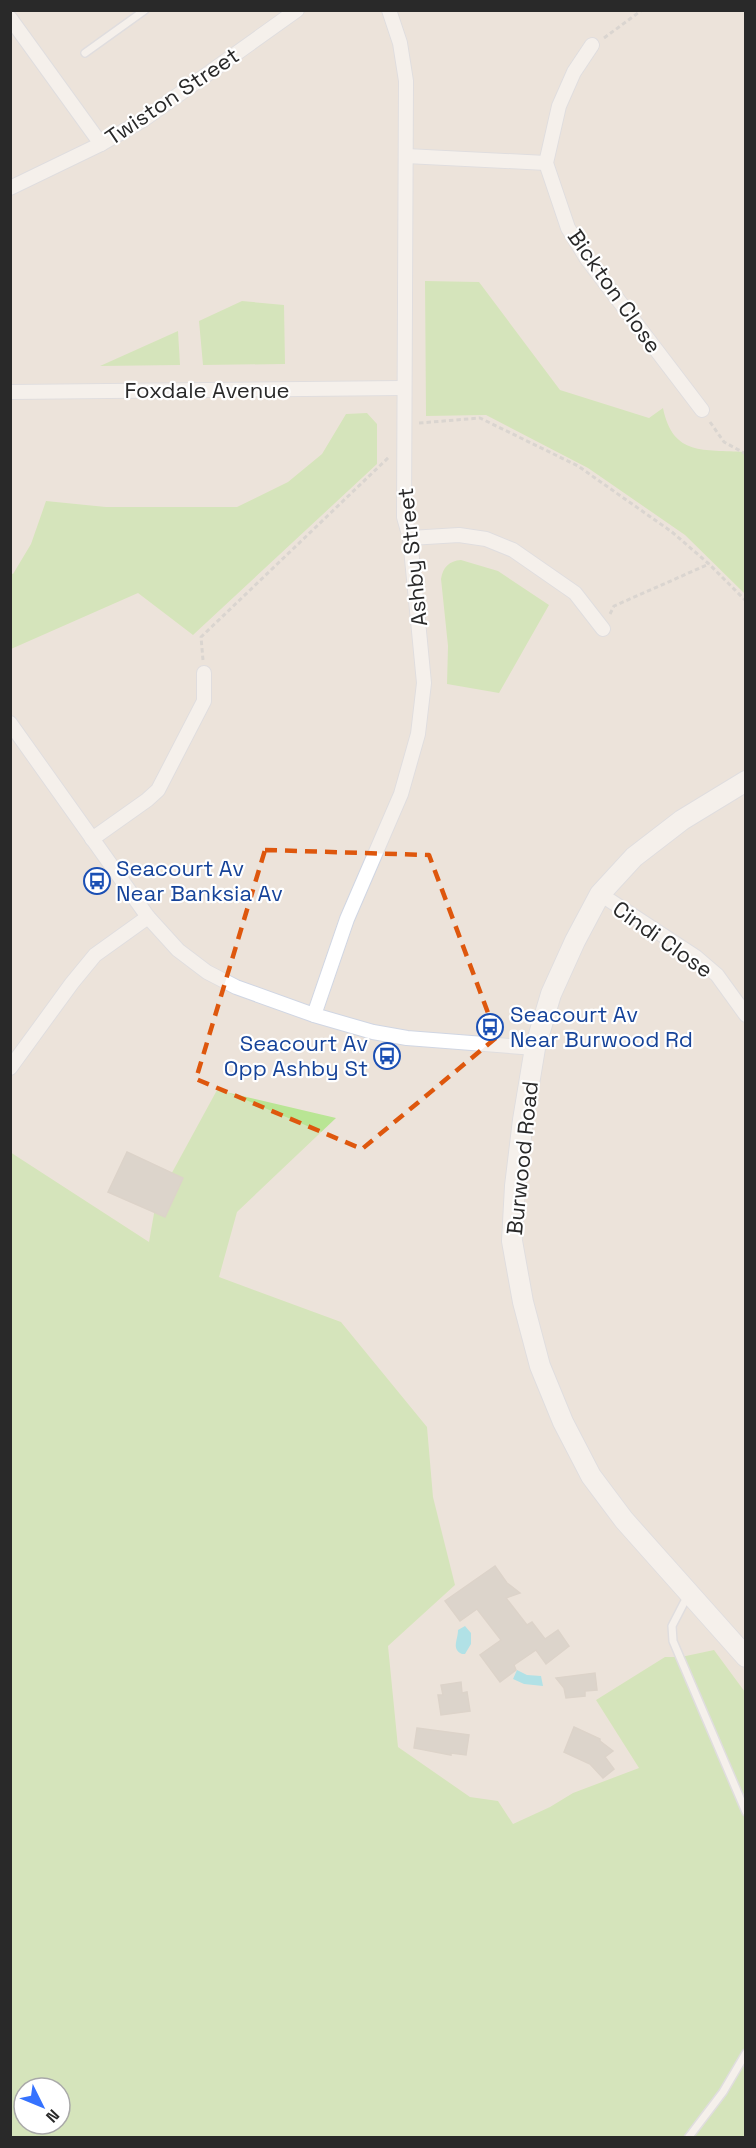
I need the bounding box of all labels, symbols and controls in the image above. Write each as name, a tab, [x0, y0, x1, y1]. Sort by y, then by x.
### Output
street label: Twiston Street	[100, 41, 244, 151]
street label: Bickton Close	[562, 224, 668, 358]
street label: Foxdale Avenue	[124, 376, 290, 404]
street label: Ashby Street	[391, 486, 433, 628]
place label: Seacourt Av Near Banksia Av	[116, 854, 283, 907]
bus stop icon: Seacourt Av Near Banksia Av	[82, 866, 112, 896]
street label: Cindi Close	[607, 894, 719, 984]
place label: Seacourt Av Near Burwood Rd	[510, 1000, 693, 1053]
bus stop icon: Seacourt Av Near Burwood Rd	[475, 1012, 505, 1042]
place label: Seacourt Av Opp Ashby St	[224, 1029, 368, 1082]
bus stop icon: Seacourt Av Opp Ashby St	[372, 1041, 402, 1071]
street label: Burwood Road	[500, 1080, 544, 1236]
north arrow	[12, 2076, 72, 2136]
text: N	[41, 2105, 64, 2127]

